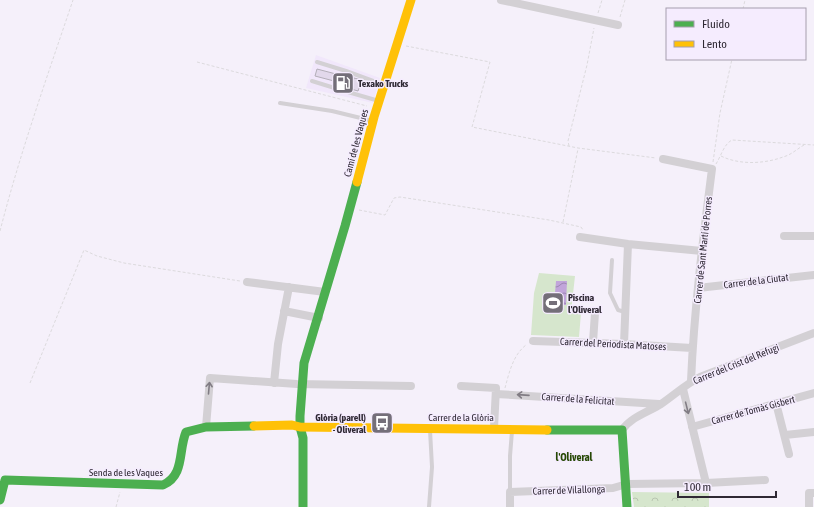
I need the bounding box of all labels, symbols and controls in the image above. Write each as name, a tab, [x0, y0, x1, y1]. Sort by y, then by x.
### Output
legend	[666, 8, 806, 60]
text: Fluido	[702, 17, 730, 31]
text: Lento	[702, 37, 727, 51]
fuel station icon: Texako Trucks	[330, 70, 356, 96]
place label: Texako Trucks	[358, 78, 409, 89]
street label: Camí de les Vaques	[342, 108, 370, 178]
street label: Carrer de Sant Martí de Porres	[692, 196, 714, 304]
street label: Carrer de la Ciutat	[723, 272, 789, 290]
sports icon: Piscina l'Oliveral	[540, 290, 566, 316]
place label: Piscina l'Oliveral	[568, 292, 602, 315]
street label: Carrer del Periodista Matoses	[560, 336, 667, 352]
street label: Carrer del Crist del Refugi	[691, 342, 781, 386]
one-way arrow	[206, 382, 213, 395]
street label: Carrer de la Felicitat	[541, 391, 615, 407]
one-way arrow	[517, 392, 530, 399]
street label: Carrer de Tomàs Gisbert	[710, 394, 796, 426]
one-way arrow	[684, 401, 692, 414]
bus stop icon: Glòria (parell) - Oliveral	[369, 410, 395, 436]
place label: Glòria (parell) - Oliveral	[315, 412, 366, 435]
street label: Carrer de la Glòria	[428, 412, 494, 423]
district label: l'Oliveral	[555, 451, 594, 463]
street label: Senda de les Vaques	[89, 467, 163, 478]
scale bar	[678, 473, 776, 499]
text: 100 m	[684, 480, 711, 494]
street label: Carrer de Vilallonga	[533, 483, 606, 497]

